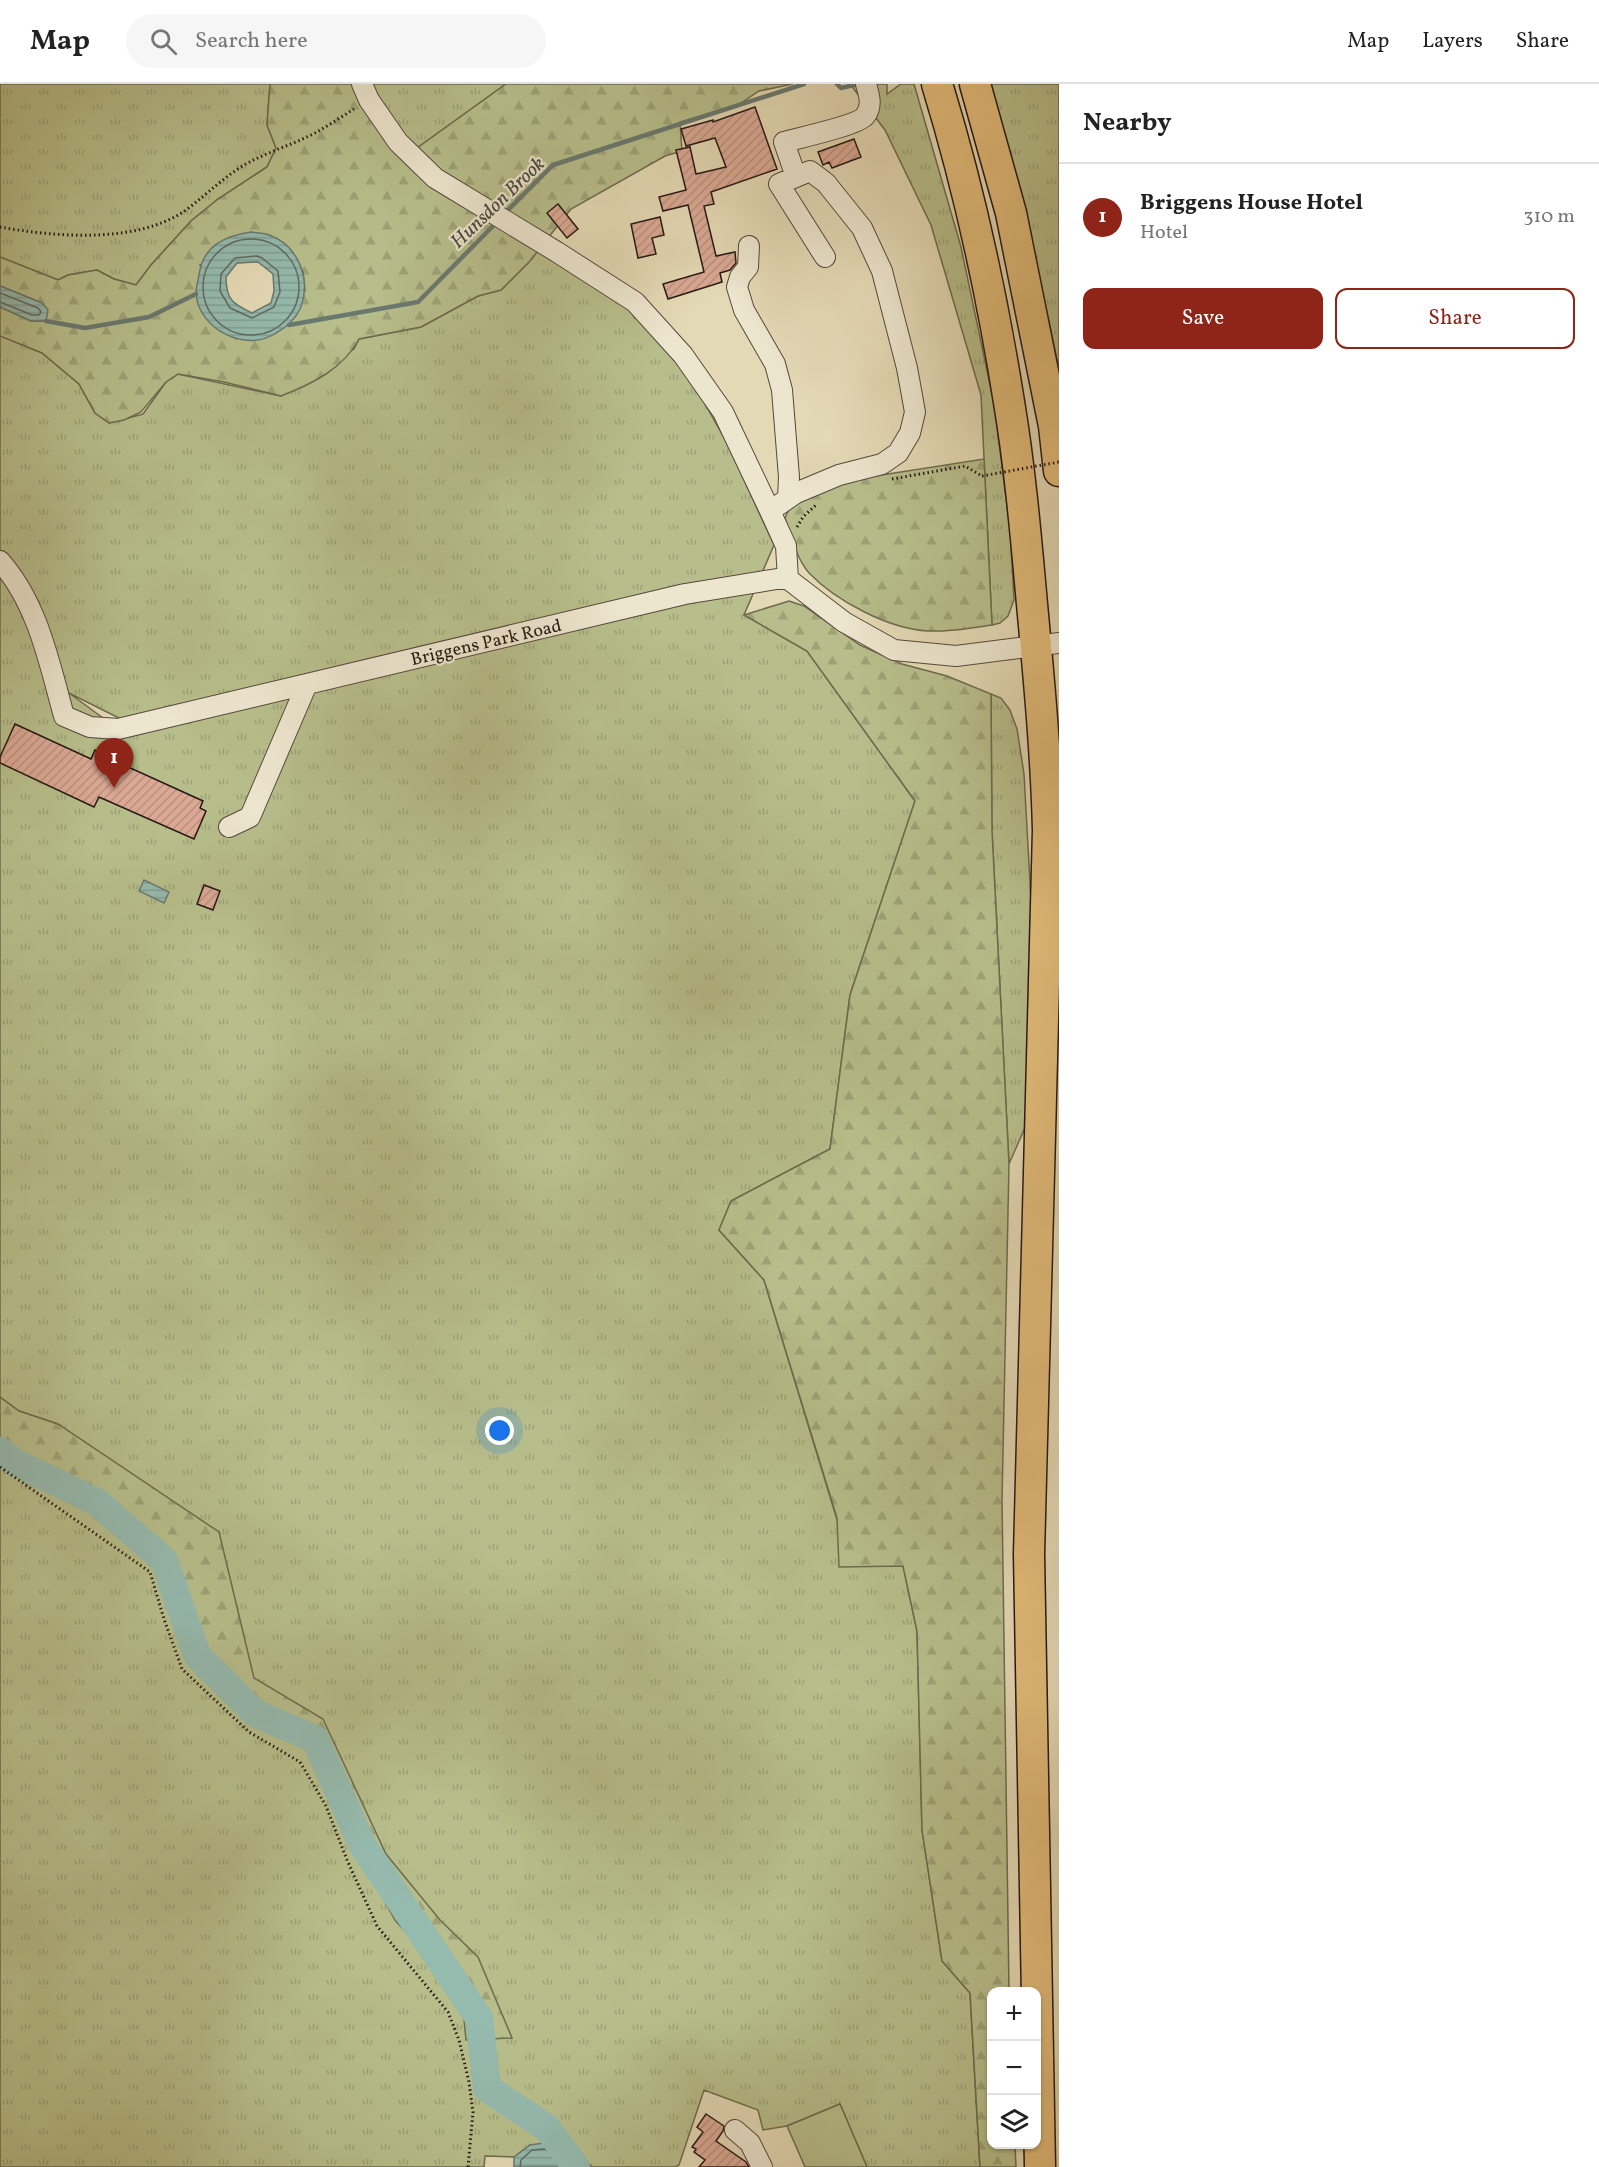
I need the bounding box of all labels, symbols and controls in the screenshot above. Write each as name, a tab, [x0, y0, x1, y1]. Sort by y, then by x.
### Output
search box	[126, 14, 546, 68]
text: Map	[30, 22, 90, 61]
icon: search	[147, 25, 180, 58]
text: Search here	[195, 26, 308, 57]
text: Map	[1347, 27, 1389, 56]
text: Layers	[1422, 27, 1483, 56]
text: Share	[1516, 27, 1569, 56]
text: Nearby	[1083, 105, 1172, 141]
water label: Hunsdon Brook	[445, 151, 552, 256]
text: Briggens House Hotel	[1140, 188, 1363, 219]
text: 1	[1098, 203, 1107, 231]
text: 310 m	[1523, 203, 1575, 231]
text: Hotel	[1140, 219, 1188, 247]
button: Save	[1083, 288, 1323, 349]
button: Share	[1335, 288, 1575, 349]
street label: Briggens Park Road	[408, 614, 564, 673]
pin: 1	[94, 738, 134, 788]
your location	[485, 1416, 514, 1445]
map controls	[987, 1987, 1041, 2149]
button: +	[987, 1987, 1041, 2041]
button: −	[987, 2041, 1041, 2095]
button: layers	[987, 2095, 1041, 2149]

